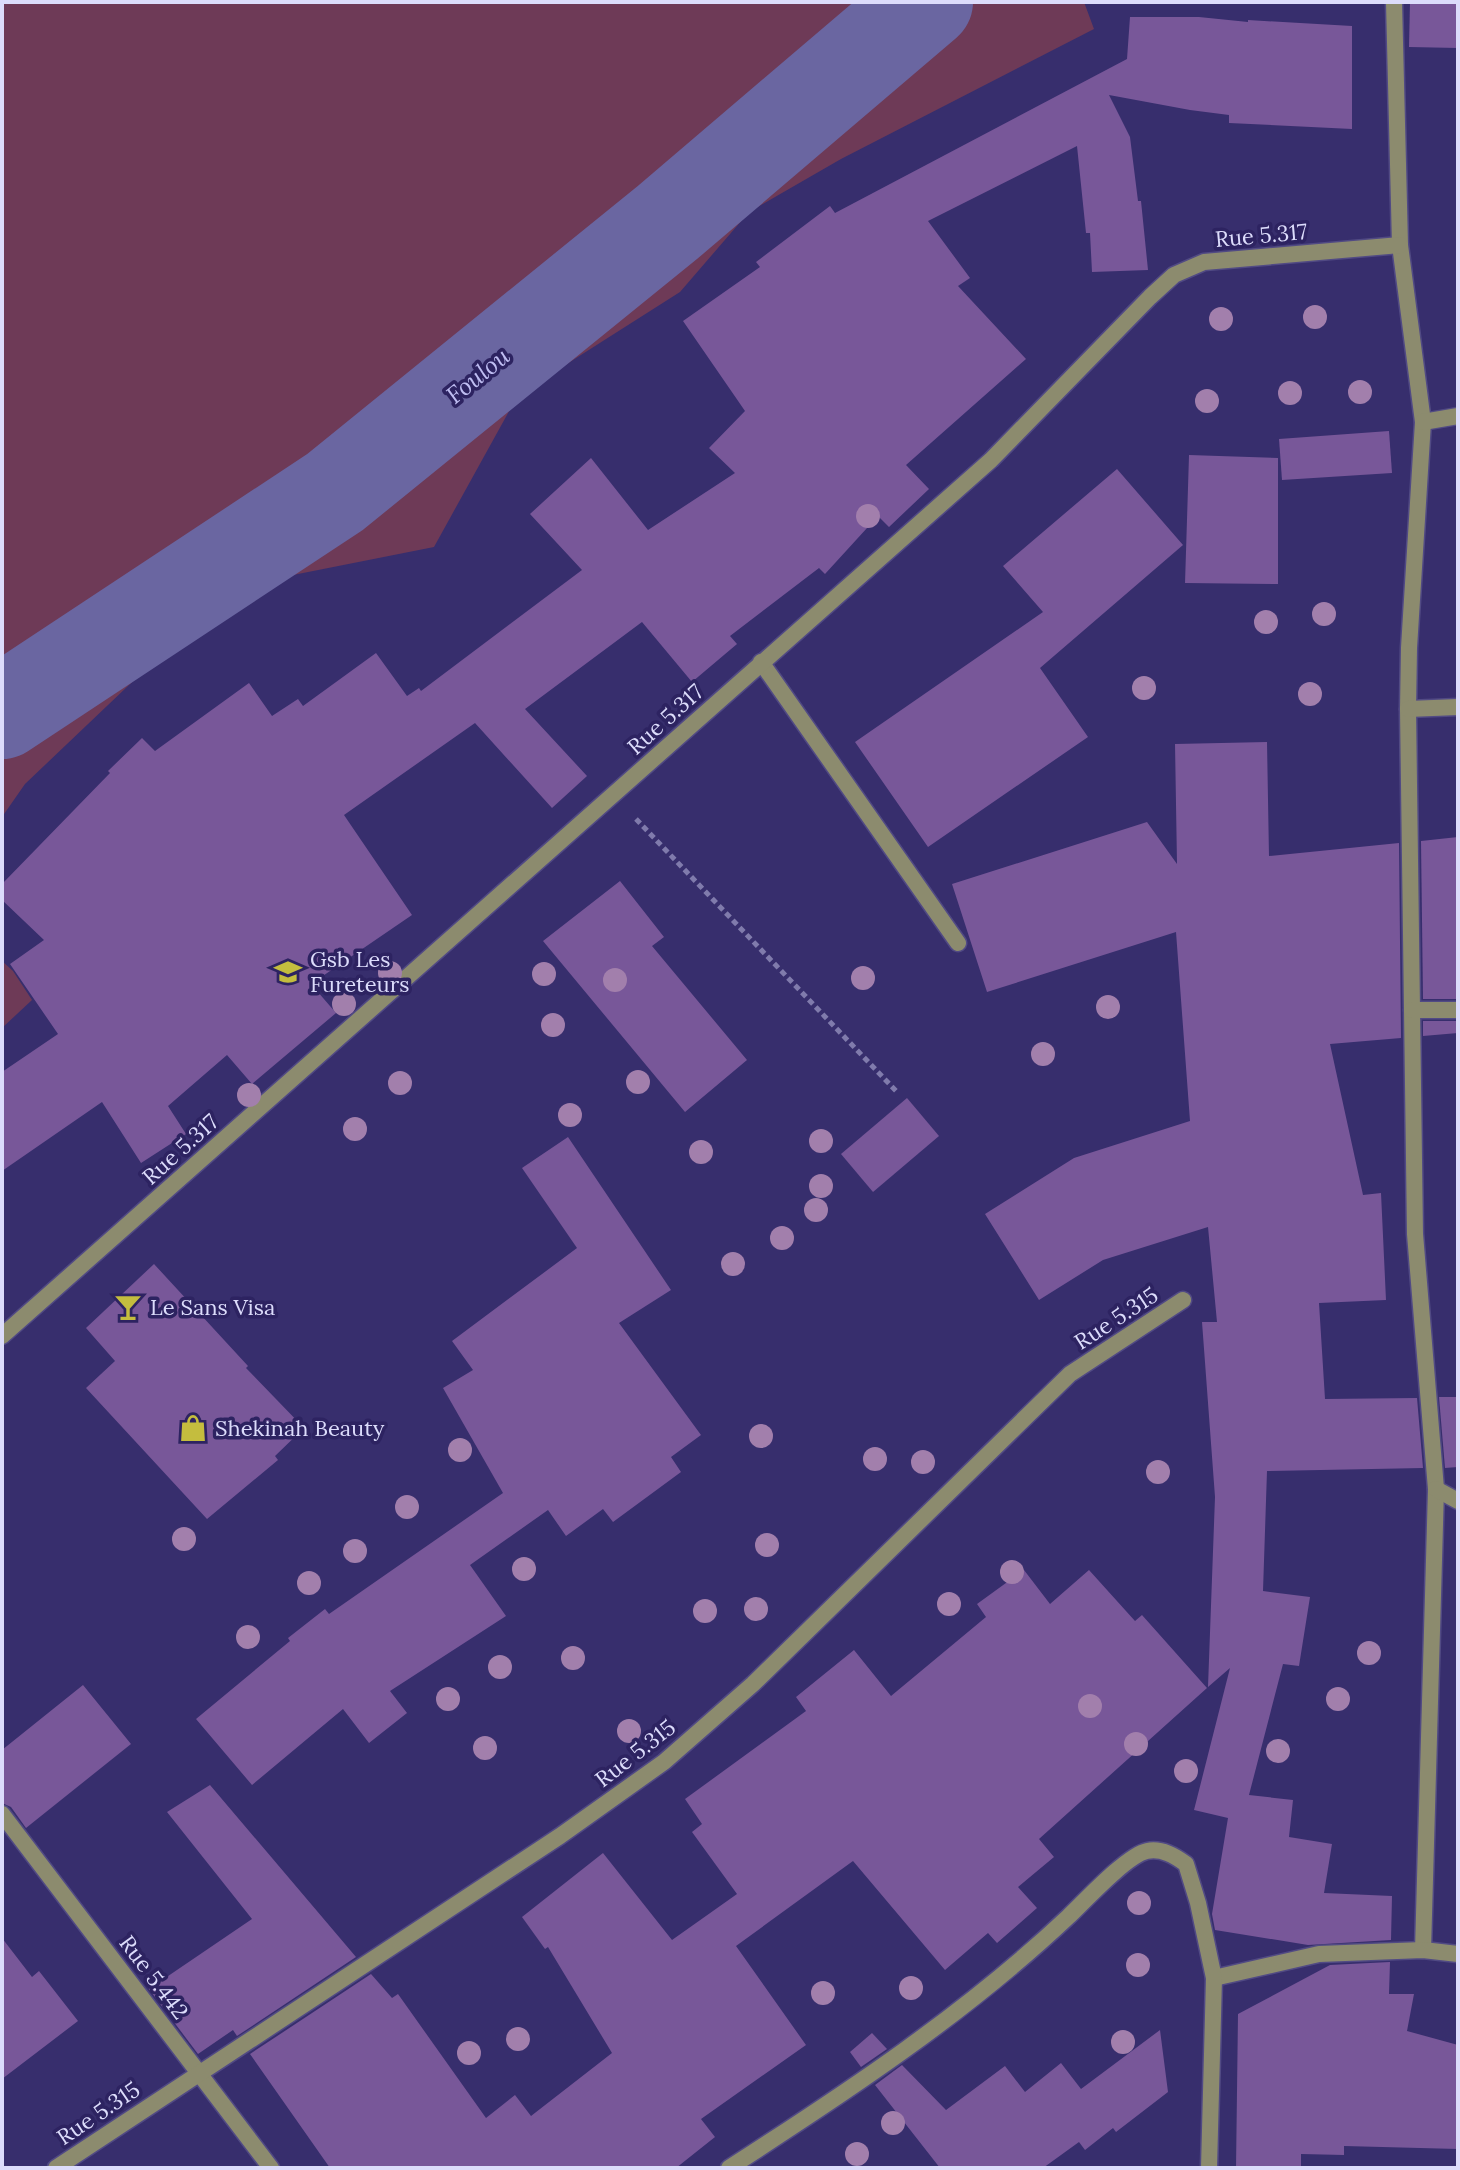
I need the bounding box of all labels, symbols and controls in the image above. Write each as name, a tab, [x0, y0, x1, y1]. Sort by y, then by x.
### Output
street label: Rue 5.317	[1214, 217, 1308, 253]
water label: Foulou	[440, 340, 516, 410]
street label: Rue 5.317	[621, 678, 709, 760]
place label: Gsb Les Fureteurs	[310, 945, 409, 998]
school or university icon: Gsb Les Fureteurs	[273, 957, 303, 987]
street label: Rue 5.317	[136, 1108, 224, 1190]
street label: Rue 5.315	[1069, 1281, 1163, 1355]
bar icon: Le Sans Visa	[113, 1292, 143, 1322]
place label: Le Sans Visa	[150, 1293, 275, 1321]
shop icon: Shekinah Beauty	[178, 1413, 208, 1443]
place label: Shekinah Beauty	[215, 1414, 385, 1442]
street label: Rue 5.315	[589, 1713, 681, 1793]
street label: Rue 5.442	[113, 1930, 195, 2024]
street label: Rue 5.315	[51, 2075, 145, 2151]

